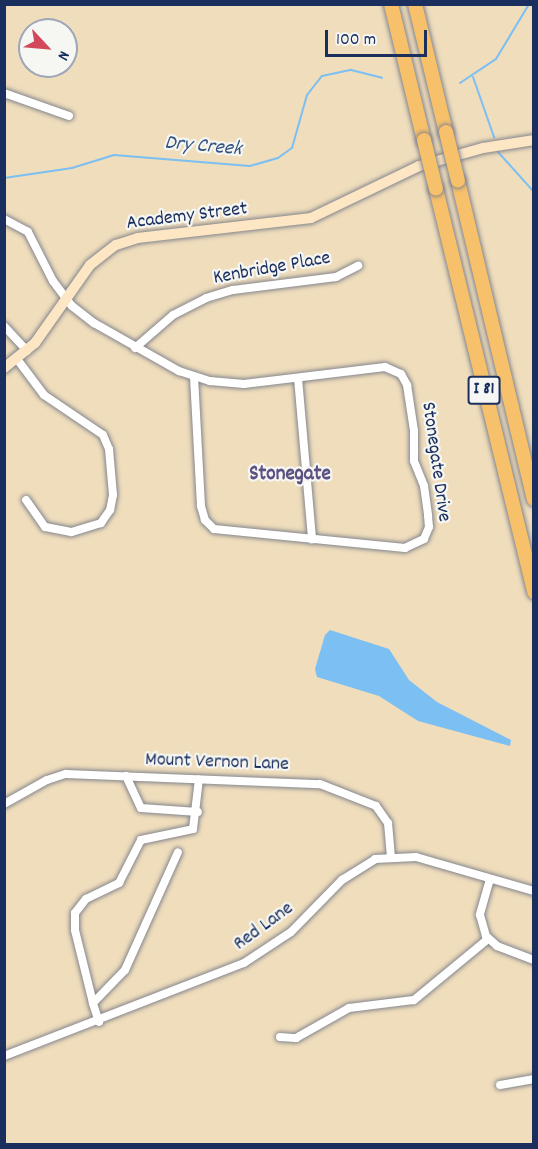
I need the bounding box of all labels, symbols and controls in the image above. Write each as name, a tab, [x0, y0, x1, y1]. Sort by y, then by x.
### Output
north arrow	[18, 18, 78, 78]
scale bar	[328, 18, 430, 56]
text: 100 m	[336, 28, 376, 53]
text: N	[51, 47, 75, 64]
water label: Dry Creek	[163, 131, 243, 163]
street label: Academy Street	[125, 198, 249, 236]
street label: Kenbridge Place	[212, 247, 332, 291]
road number: I 81	[468, 375, 500, 405]
street label: Stonegate Drive	[415, 401, 455, 523]
district label: Stonegate	[249, 462, 331, 488]
street label: Mount Vernon Lane	[145, 748, 289, 778]
street label: Red Lane	[229, 897, 299, 957]

